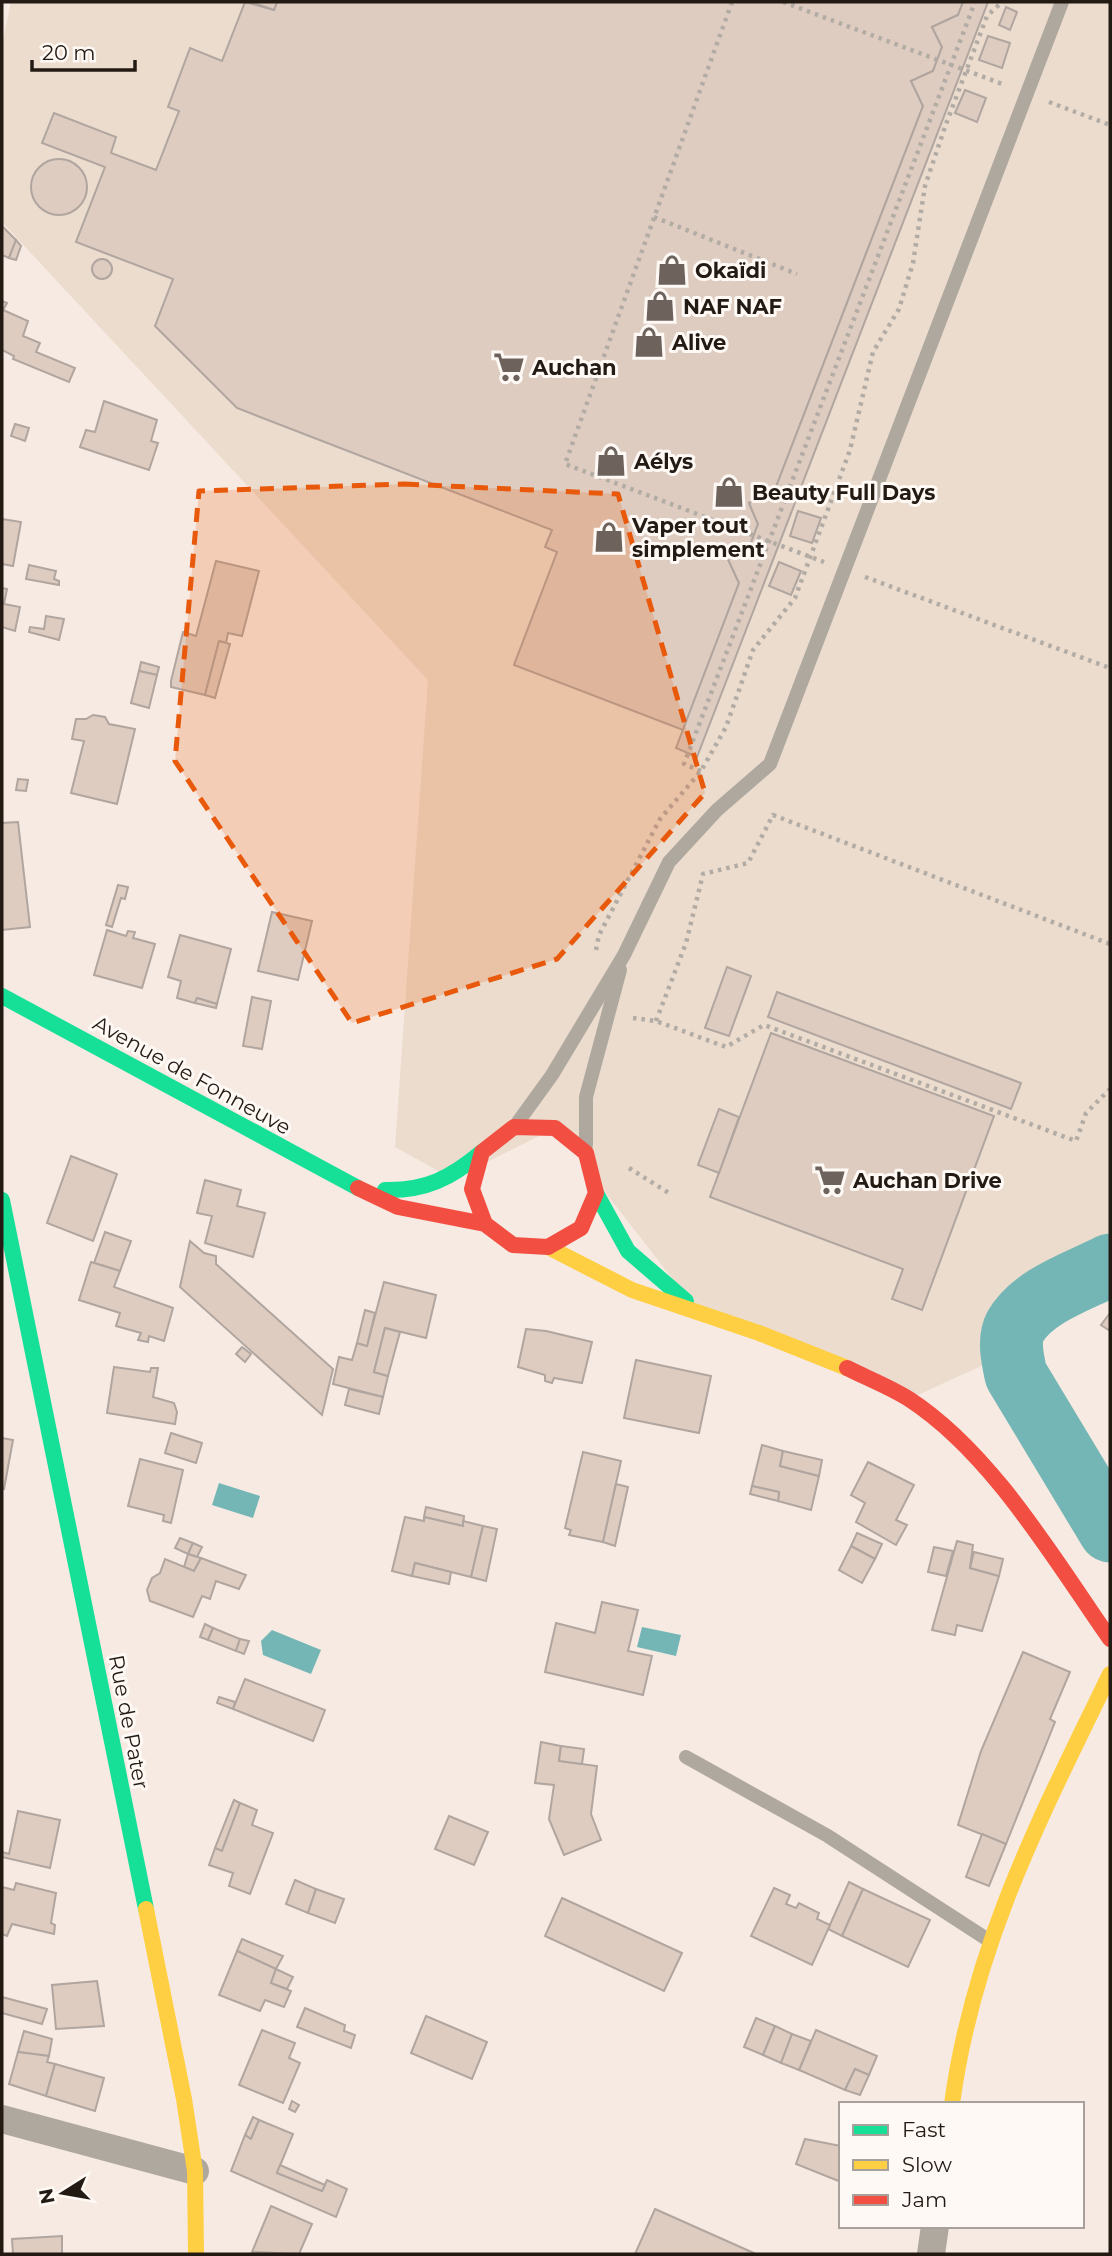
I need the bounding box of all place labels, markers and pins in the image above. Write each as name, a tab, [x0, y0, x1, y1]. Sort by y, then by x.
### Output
shop icon: Okaïdi	[655, 253, 689, 287]
place label: Okaïdi	[695, 258, 766, 283]
shop icon: NAF NAF	[643, 289, 677, 323]
place label: NAF NAF	[683, 294, 782, 319]
shop icon: Alive	[632, 325, 666, 359]
place label: Alive	[671, 330, 726, 355]
supermarket icon: Auchan	[492, 350, 526, 384]
place label: Auchan	[531, 355, 617, 380]
shop icon: Aélys	[594, 444, 628, 478]
place label: Aélys	[633, 449, 693, 474]
shop icon: Beauty Full Days	[712, 475, 746, 509]
place label: Beauty Full Days	[752, 480, 935, 505]
place label: Vaper tout simplement	[631, 513, 765, 562]
shop icon: Vaper tout simplement	[592, 520, 626, 554]
supermarket icon: Auchan Drive	[813, 1163, 847, 1197]
place label: Auchan Drive	[852, 1168, 1002, 1193]

